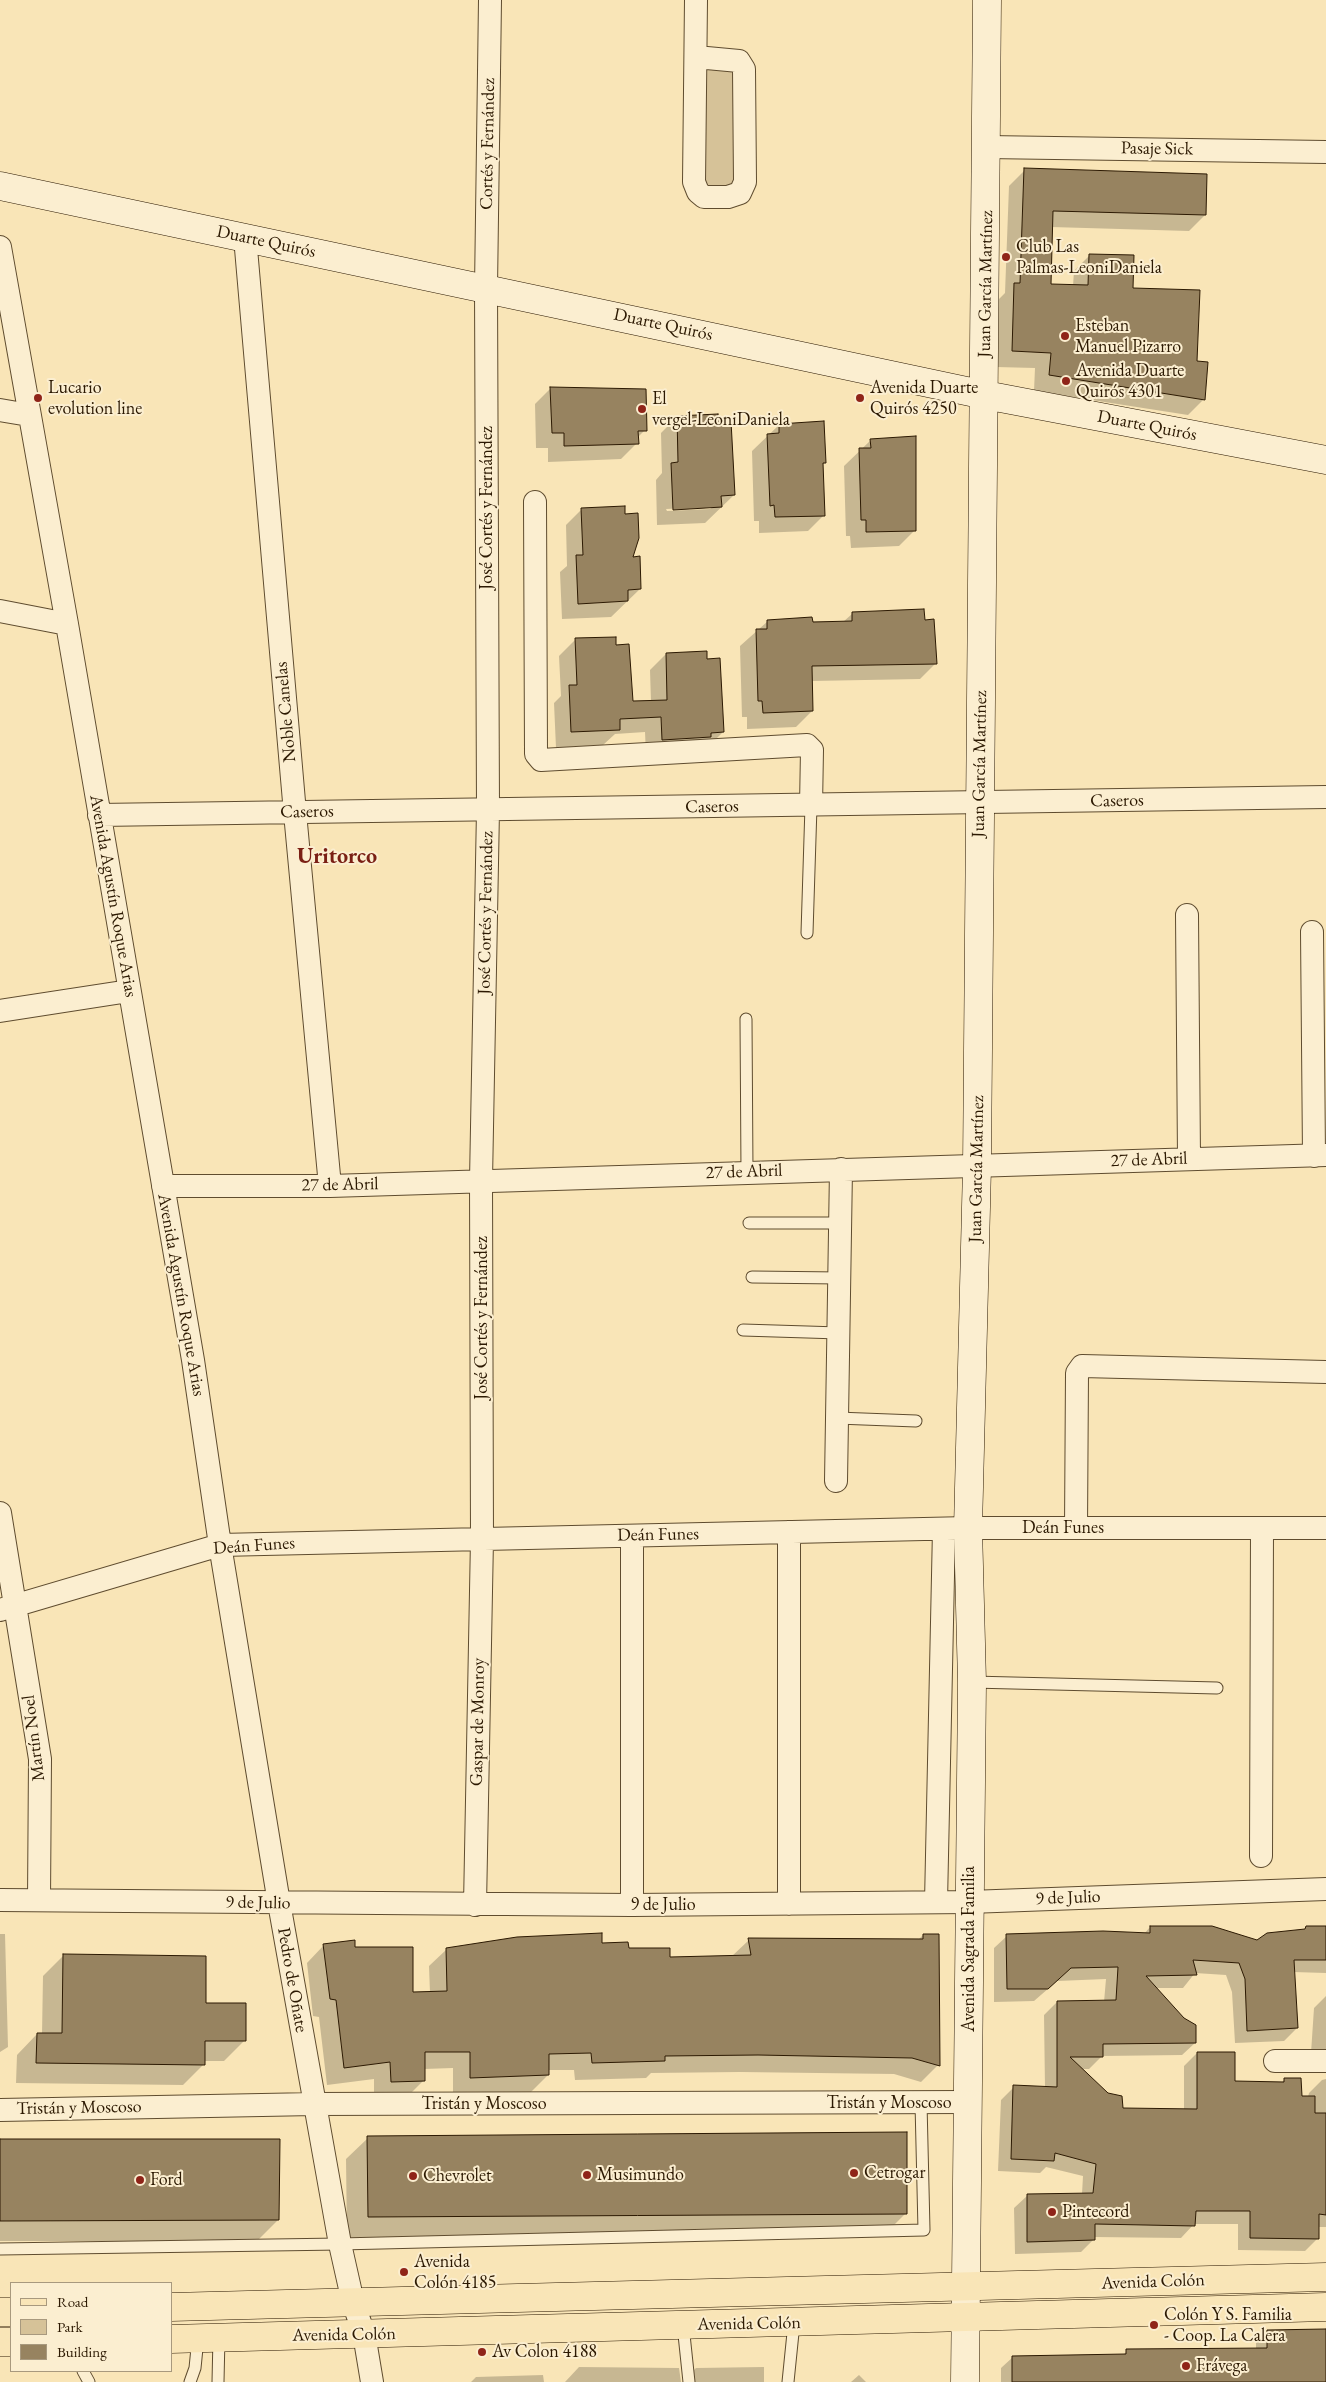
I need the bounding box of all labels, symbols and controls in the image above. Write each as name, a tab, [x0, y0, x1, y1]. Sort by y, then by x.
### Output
street label: Cortés y Fernández	[476, 78, 500, 210]
street label: Pasaje Sick	[1121, 138, 1193, 160]
street label: Juan García Martínez	[974, 210, 998, 358]
street label: Duarte Quirós	[214, 221, 318, 263]
place label: Club Las Palmas-LeoniDaniela	[1016, 236, 1162, 278]
marker: Club Las Palmas-LeoniDaniela	[1000, 251, 1012, 263]
street label: Duarte Quirós	[611, 304, 715, 346]
place label: Esteban Manuel Pizarro	[1075, 315, 1181, 358]
marker: Esteban Manuel Pizarro	[1059, 330, 1071, 342]
place label: Avenida Duarte Quirós 4301	[1076, 360, 1184, 402]
marker: Avenida Duarte Quirós 4301	[1060, 375, 1072, 387]
place label: Lucario evolution line	[48, 377, 142, 419]
place label: Avenida Duarte Quirós 4250	[870, 377, 978, 419]
place label: El vergel-LeoniDaniela	[652, 388, 790, 430]
marker: Lucario evolution line	[32, 392, 44, 404]
marker: Avenida Duarte Quirós 4250	[854, 392, 866, 404]
marker: El vergel-LeoniDaniela	[636, 403, 648, 415]
street label: Duarte Quirós	[1095, 406, 1199, 446]
street label: José Cortés y Fernández	[476, 426, 498, 590]
street label: Noble Canelas	[271, 661, 301, 763]
street label: Juan García Martínez	[968, 690, 992, 838]
street label: Caseros	[1090, 790, 1144, 812]
street label: Avenida Agustín Roque Arias	[85, 793, 141, 999]
street label: Caseros	[685, 796, 739, 818]
street label: Caseros	[280, 801, 334, 823]
street label: José Cortés y Fernández	[474, 831, 498, 995]
district label: Uritorco	[297, 844, 377, 870]
street label: Juan García Martínez	[965, 1095, 989, 1243]
street label: 27 de Abril	[1110, 1148, 1188, 1172]
street label: 27 de Abril	[705, 1160, 783, 1184]
street label: 27 de Abril	[301, 1174, 379, 1196]
street label: Avenida Agustín Roque Arias	[153, 1192, 209, 1398]
street label: José Cortés y Fernández	[471, 1236, 493, 1400]
street label: Deán Funes	[1022, 1517, 1104, 1539]
street label: Deán Funes	[617, 1523, 699, 1547]
street label: Deán Funes	[212, 1532, 296, 1560]
street label: Gaspar de Monroy	[466, 1658, 490, 1786]
street label: Martín Noel	[18, 1694, 50, 1782]
street label: Avenida Sagrada Familia	[958, 1866, 980, 2032]
street label: 9 de Julio	[1035, 1886, 1101, 1910]
street label: 9 de Julio	[225, 1892, 291, 1914]
street label: 9 de Julio	[630, 1894, 696, 1916]
street label: Pedro de Oñate	[272, 1926, 312, 2034]
street label: Tristán y Moscoso	[826, 2092, 952, 2114]
street label: Tristán y Moscoso	[421, 2093, 547, 2115]
street label: Tristán y Moscoso	[16, 2096, 142, 2120]
place label: Cetrogar	[864, 2162, 925, 2184]
place label: Musimundo	[597, 2164, 684, 2186]
place label: Chevrolet	[423, 2165, 492, 2187]
marker: Cetrogar	[848, 2167, 860, 2179]
place label: Ford	[150, 2169, 183, 2191]
marker: Musimundo	[581, 2169, 593, 2181]
marker: Chevrolet	[407, 2170, 419, 2182]
marker: Ford	[134, 2174, 146, 2186]
place label: Pintecord	[1062, 2201, 1129, 2223]
marker: Pintecord	[1046, 2206, 1058, 2218]
place label: Avenida Colón 4185	[414, 2251, 496, 2294]
marker: Avenida Colón 4185	[398, 2266, 410, 2278]
street label: Avenida Colón	[1101, 2269, 1205, 2295]
legend	[10, 2282, 172, 2372]
text: Road	[57, 2292, 88, 2311]
place label: Colón Y S. Familia - Coop. La Calera	[1164, 2304, 1292, 2346]
street label: Avenida Colón	[697, 2312, 801, 2336]
text: Park	[57, 2317, 83, 2336]
marker: Colón Y S. Familia - Coop. La Calera	[1148, 2319, 1160, 2331]
street label: Avenida Colón	[292, 2323, 396, 2347]
place label: Av Colon 4188	[492, 2341, 597, 2363]
text: Building	[57, 2342, 107, 2361]
marker: Av Colon 4188	[476, 2346, 488, 2358]
place label: Frávega	[1196, 2355, 1248, 2377]
marker: Frávega	[1180, 2360, 1192, 2372]

